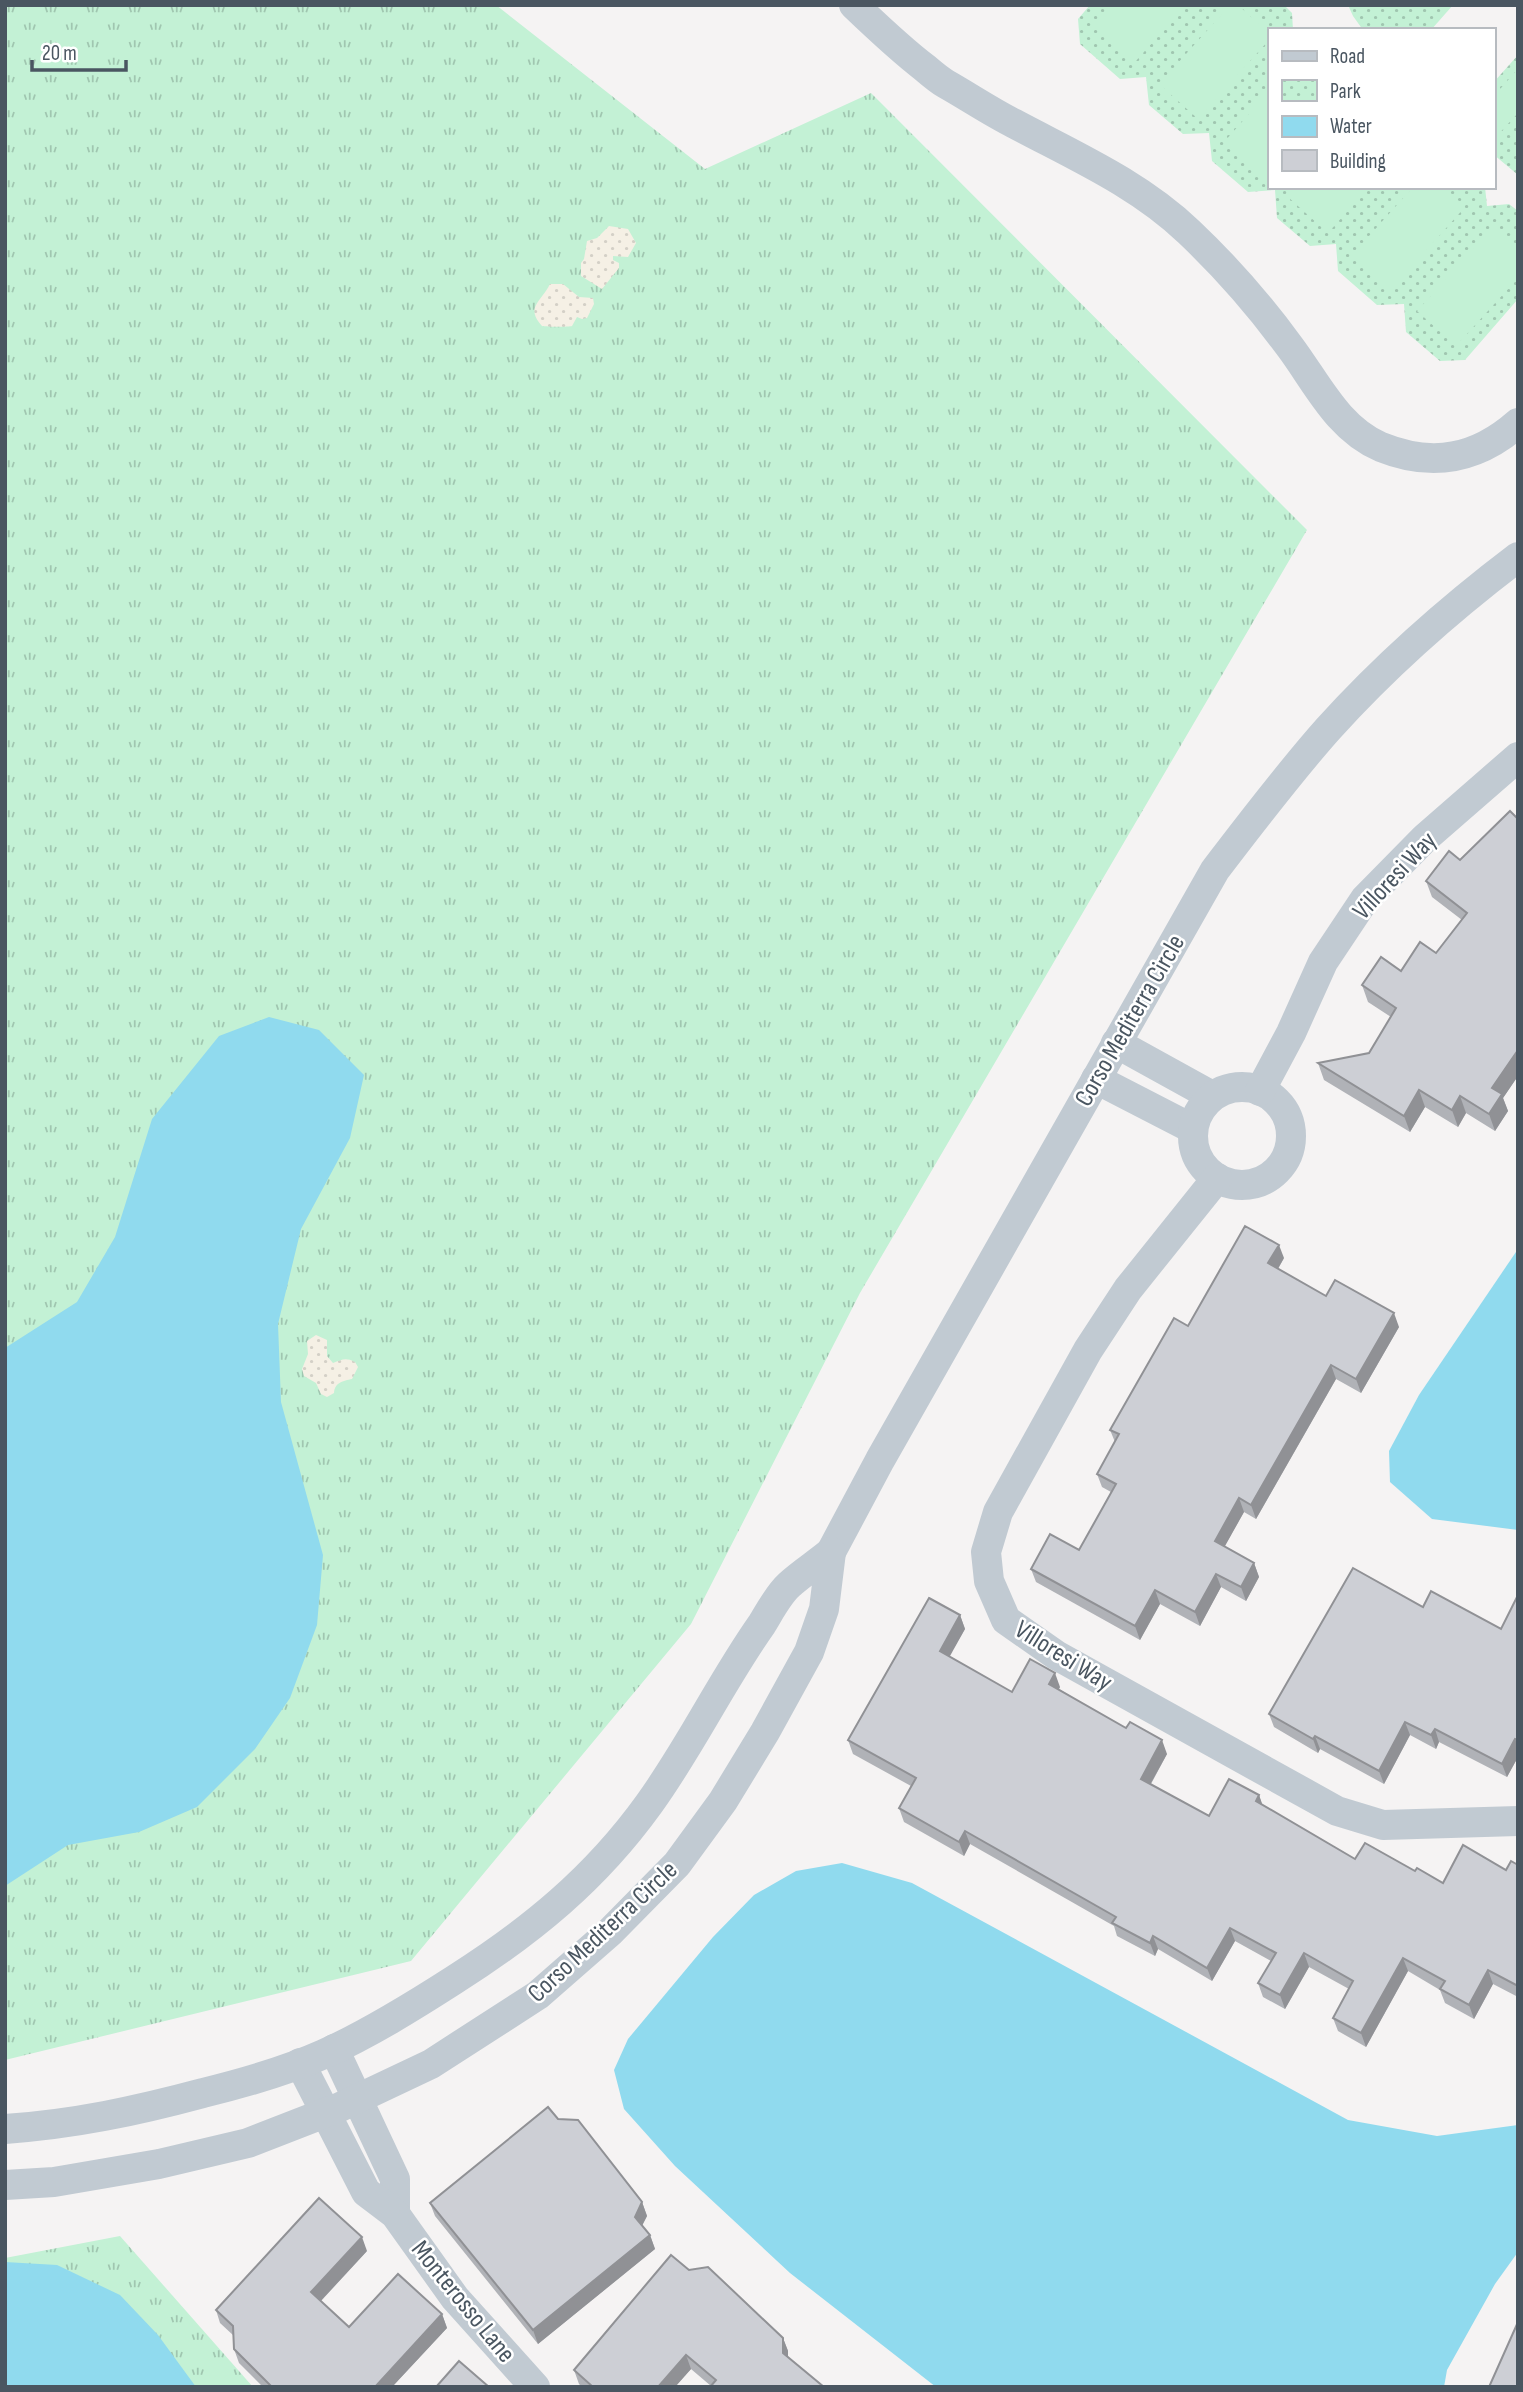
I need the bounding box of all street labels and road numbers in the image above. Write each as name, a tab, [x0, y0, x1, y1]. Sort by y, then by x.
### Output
street label: Villoresi Way	[1347, 826, 1444, 926]
street label: Corso Mediterra Circle	[1069, 929, 1192, 1112]
street label: Villoresi Way	[1009, 1614, 1118, 1698]
street label: Corso Mediterra Circle	[522, 1855, 684, 2009]
street label: Monterosso Lane	[404, 2235, 521, 2369]

